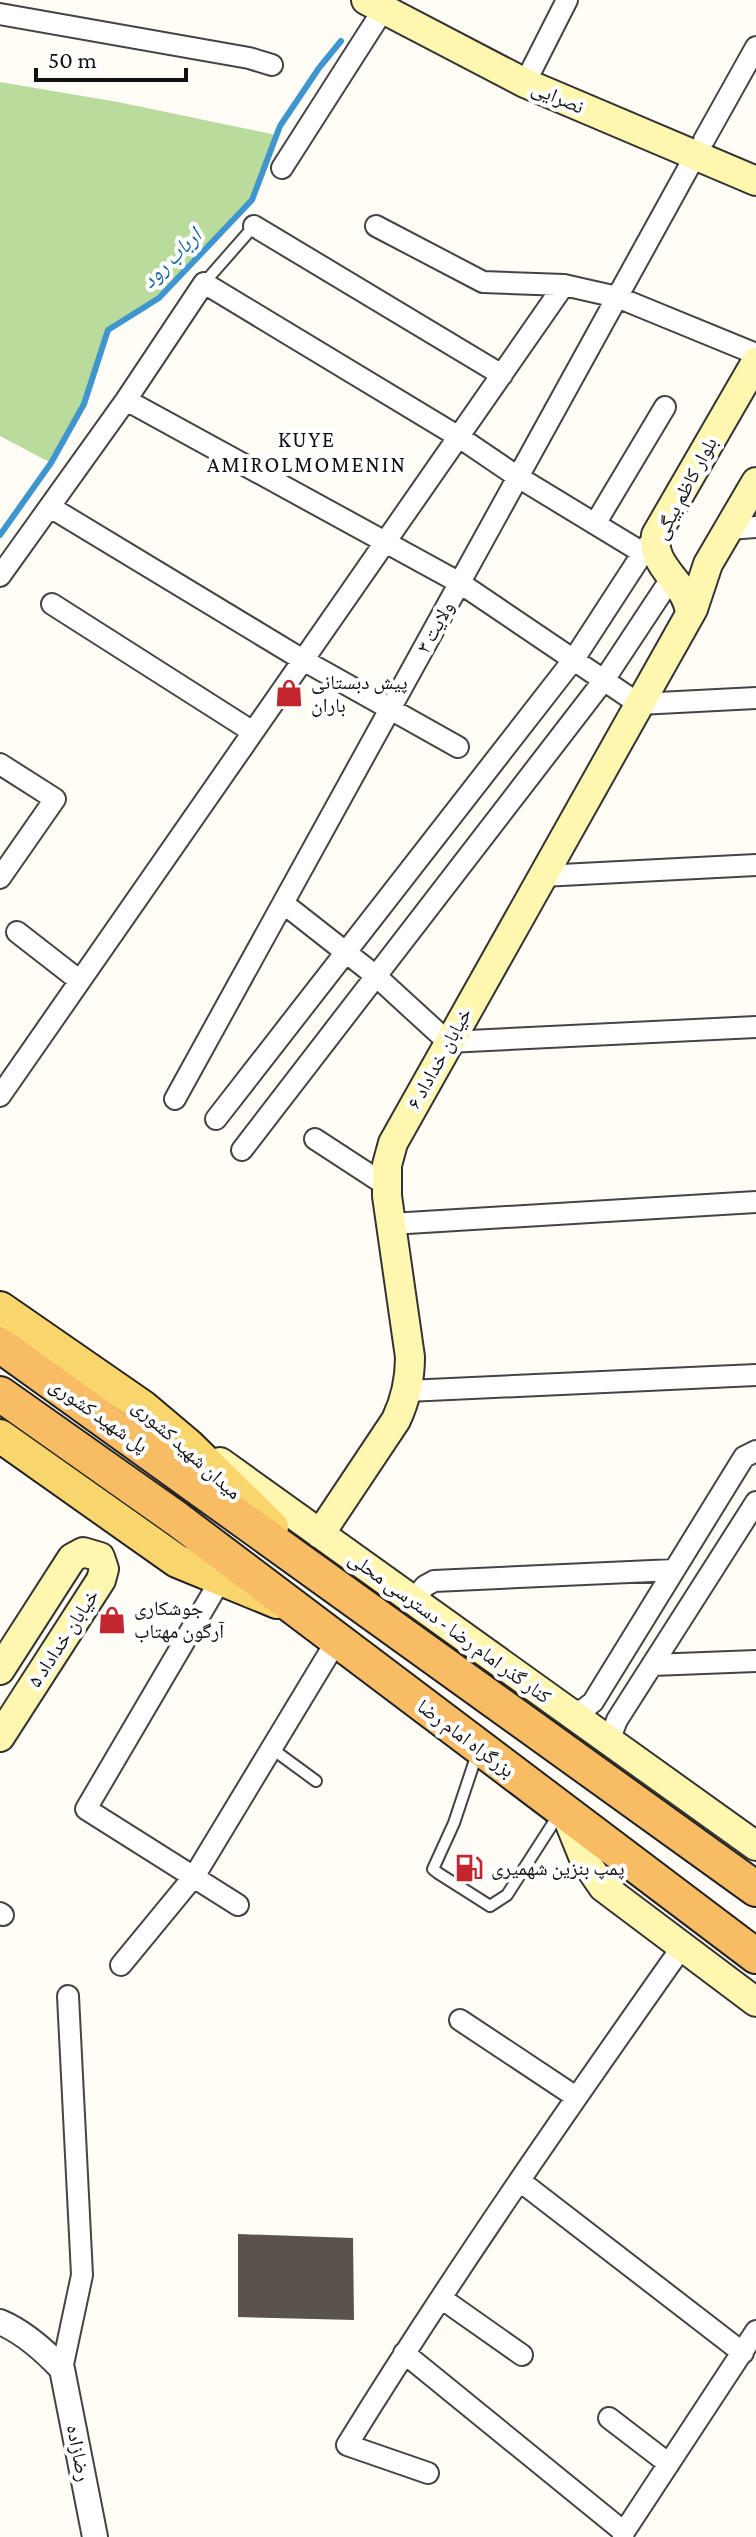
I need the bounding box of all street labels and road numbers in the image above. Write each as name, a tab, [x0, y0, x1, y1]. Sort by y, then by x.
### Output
street label: نصرایی	[528, 76, 587, 119]
street label: بلوار کاظم بیگی	[649, 433, 724, 544]
street label: ولایت ۳	[412, 597, 458, 657]
street label: خیابان خداداد ۶	[402, 1003, 477, 1113]
street label: پل شهید کشوری	[45, 1373, 152, 1458]
street label: میدان شهید کشوری	[128, 1395, 246, 1504]
street label: کنار گذر امام رضا - دسترسی محلی	[343, 1546, 555, 1710]
street label: خیابان خداداد ۵	[23, 1585, 104, 1692]
street label: بزرگراه امام رضا	[412, 1695, 519, 1784]
street label: رضازاده	[63, 2423, 95, 2483]

